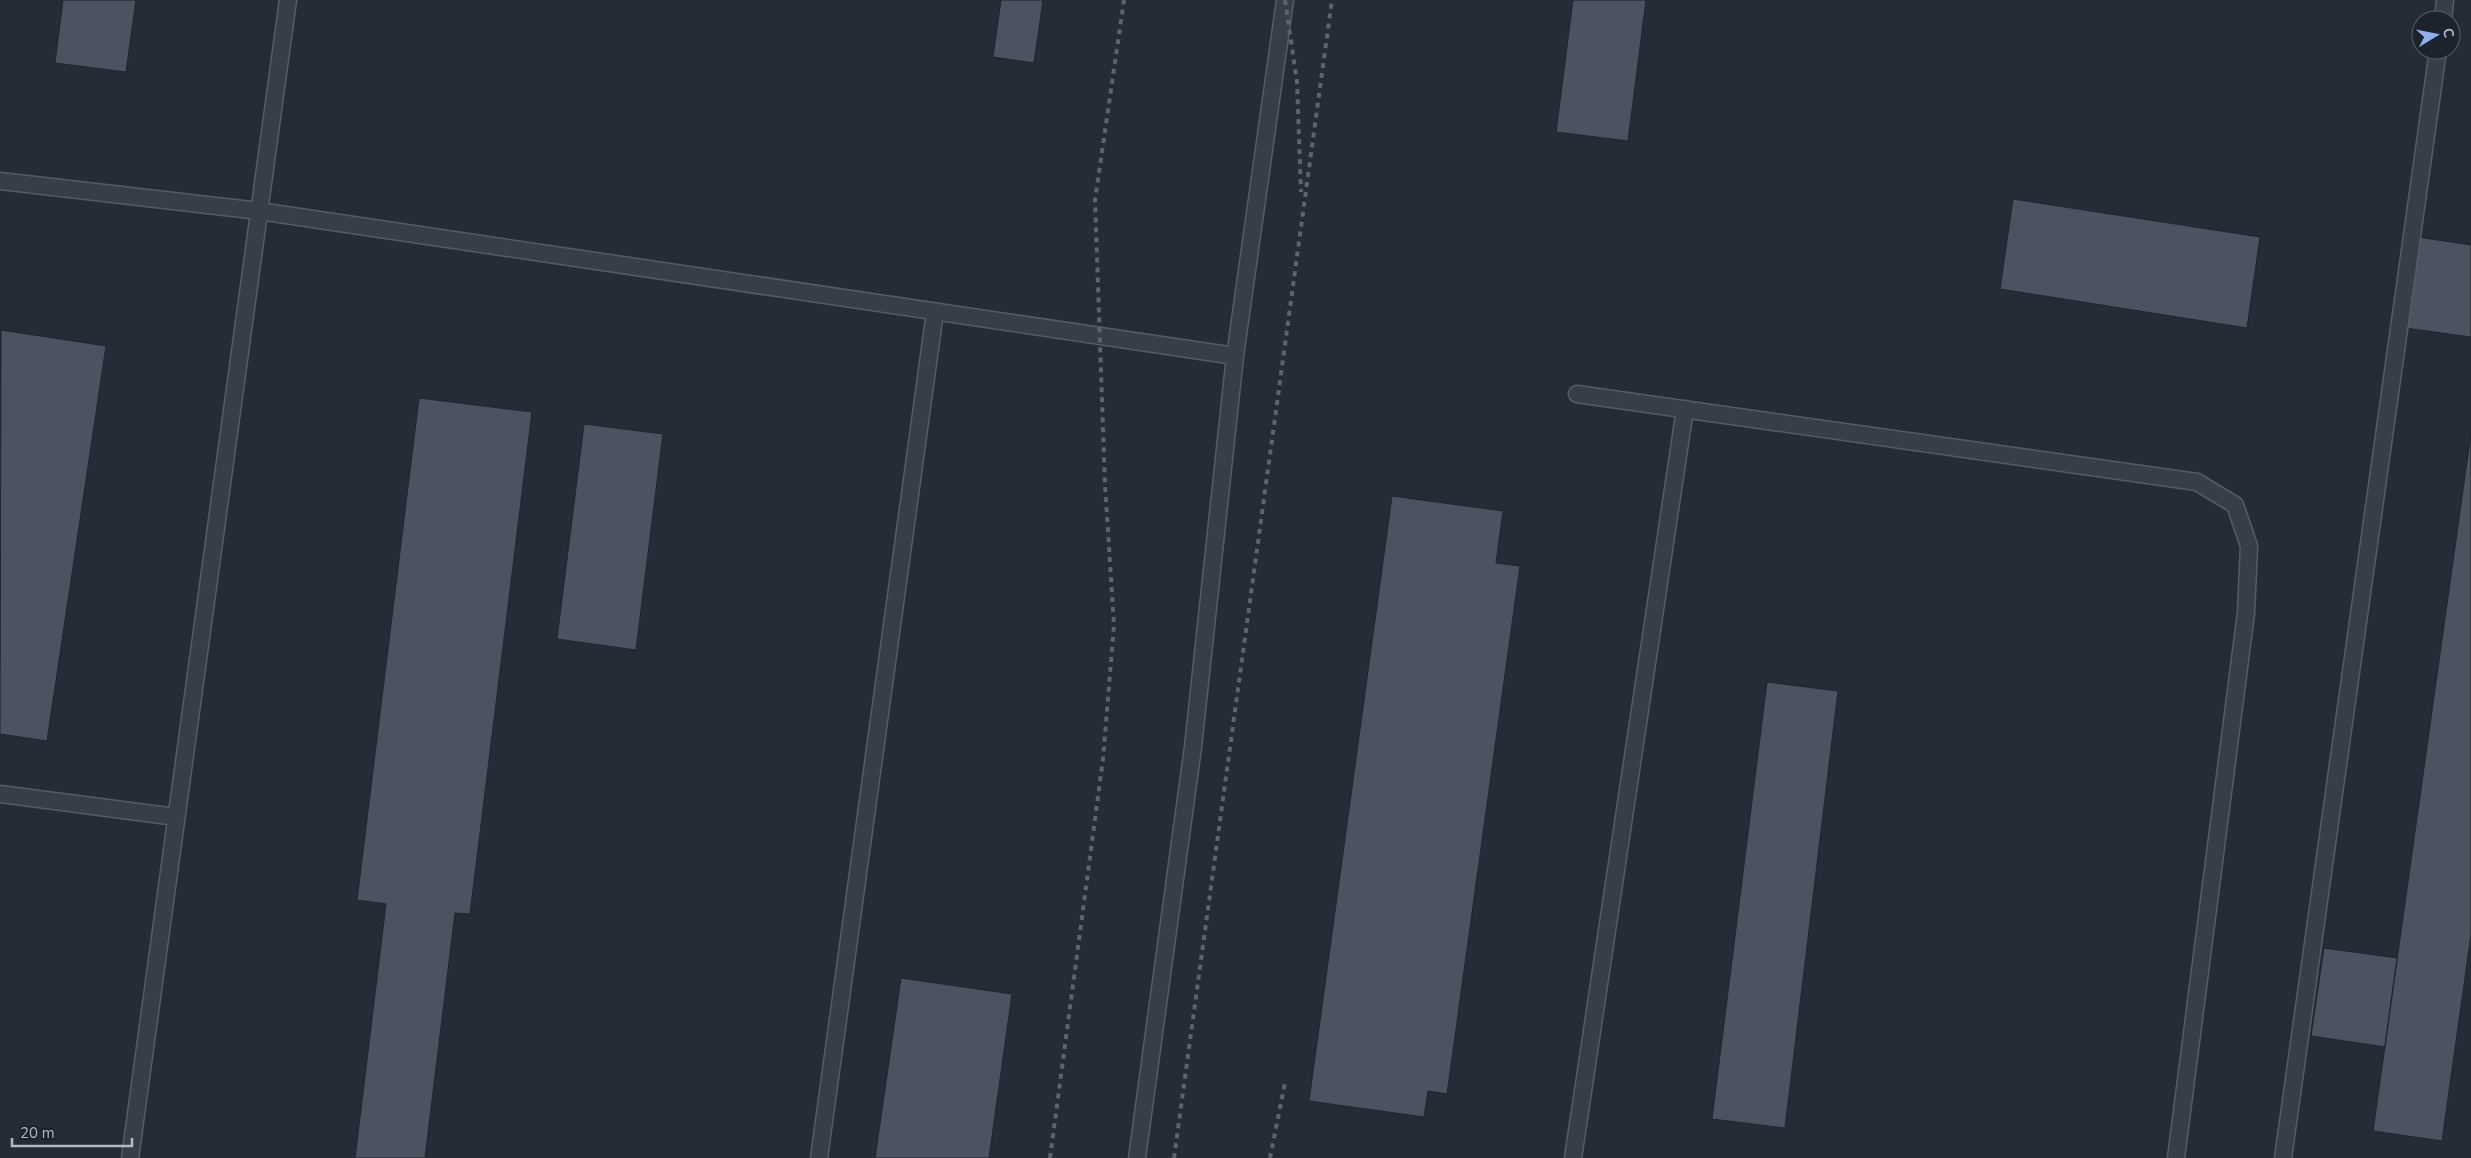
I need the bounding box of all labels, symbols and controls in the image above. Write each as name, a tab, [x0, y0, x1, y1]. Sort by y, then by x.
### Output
north arrow	[2411, 10, 2461, 60]
text: С	[2438, 26, 2459, 40]
scale bar	[12, 1116, 132, 1148]
text: 20 m	[20, 1123, 55, 1143]

